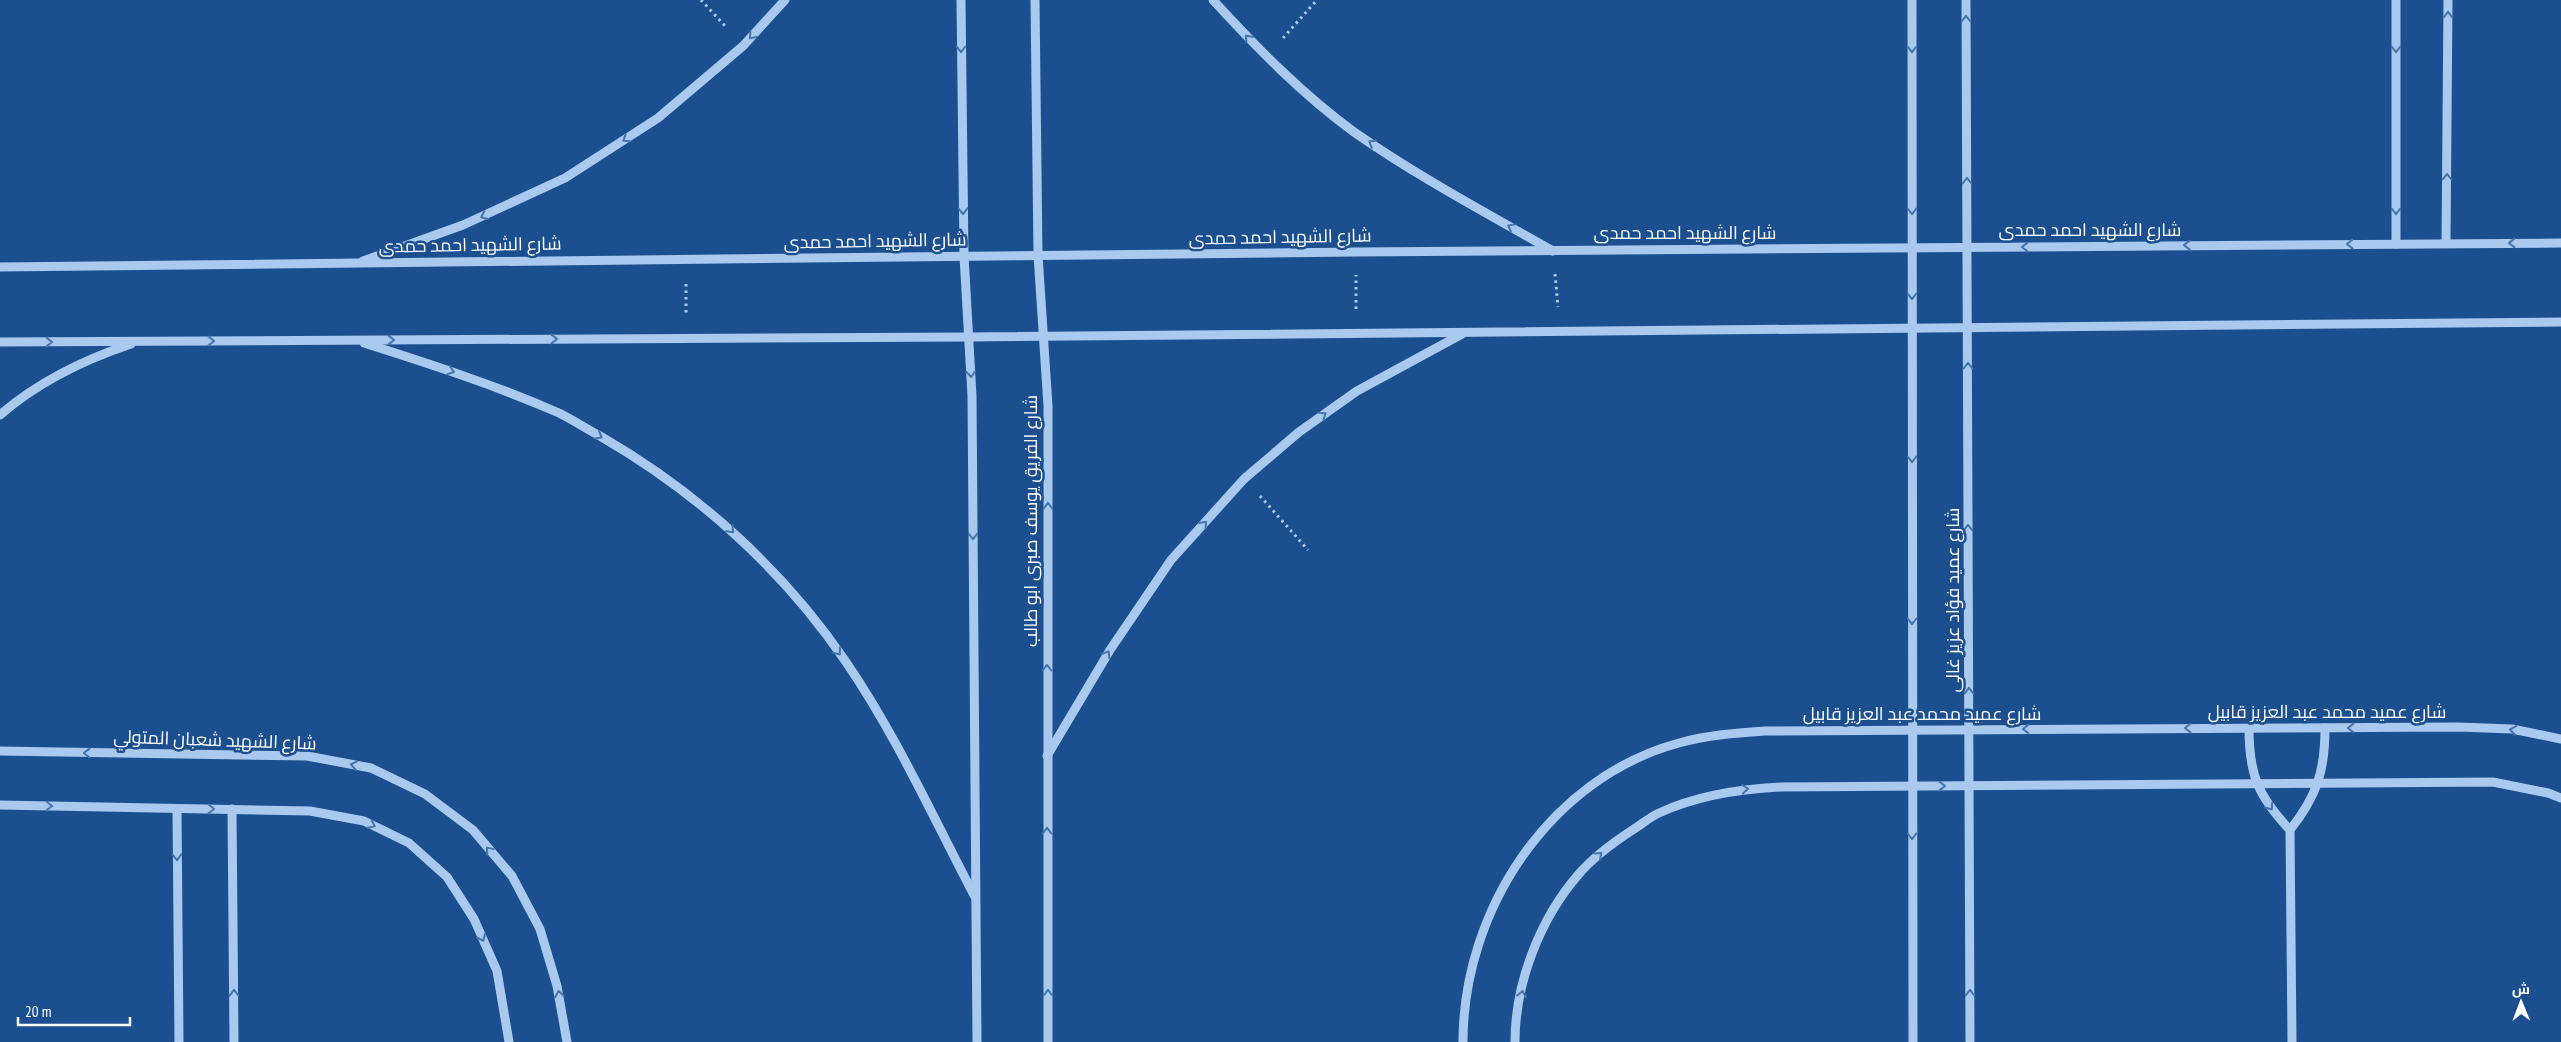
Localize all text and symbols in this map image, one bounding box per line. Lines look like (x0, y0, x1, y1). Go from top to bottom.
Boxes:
one-way arrow (2443, 10, 2453, 18)
one-way arrow (1961, 14, 1971, 22)
one-way arrow (749, 31, 758, 40)
one-way arrow (1245, 35, 1254, 44)
one-way arrow (956, 45, 966, 53)
one-way arrow (1907, 45, 1917, 53)
one-way arrow (2391, 45, 2401, 53)
one-way arrow (623, 132, 632, 142)
one-way arrow (1368, 140, 1378, 149)
one-way arrow (2442, 173, 2452, 180)
one-way arrow (1962, 177, 1972, 184)
one-way arrow (958, 208, 968, 215)
one-way arrow (1907, 208, 1917, 215)
one-way arrow (2391, 208, 2401, 215)
one-way arrow (480, 209, 489, 220)
street label: شارع الشهيد احمد حمدى (1999, 218, 2181, 242)
street label: شارع الشهيد احمد حمدى (1594, 221, 1776, 245)
street label: شارع الشهيد احمد حمدى (1188, 223, 1372, 251)
one-way arrow (1507, 223, 1516, 233)
street label: شارع الشهيد احمد حمدى (783, 227, 967, 255)
street label: شارع الشهيد احمد حمدى (378, 231, 562, 259)
one-way arrow (2508, 238, 2516, 248)
one-way arrow (2346, 239, 2354, 249)
one-way arrow (2183, 240, 2191, 251)
one-way arrow (2021, 242, 2028, 252)
one-way arrow (1907, 293, 1917, 301)
one-way arrow (550, 334, 558, 344)
one-way arrow (388, 335, 395, 345)
one-way arrow (208, 336, 215, 346)
one-way arrow (45, 337, 53, 347)
one-way arrow (1963, 362, 1973, 370)
one-way arrow (446, 365, 454, 375)
one-way arrow (965, 370, 976, 378)
street label: شارع الفريق يوسف صبرى ابو طالب (1019, 395, 1043, 647)
one-way arrow (1318, 412, 1327, 421)
one-way arrow (594, 429, 603, 439)
one-way arrow (1907, 456, 1917, 463)
one-way arrow (1043, 502, 1053, 510)
street label: شارع عميد فؤاد عزيز غالى (1941, 508, 1965, 692)
one-way arrow (1198, 520, 1207, 529)
one-way arrow (725, 524, 734, 533)
one-way arrow (1963, 524, 1974, 532)
one-way arrow (968, 532, 978, 540)
one-way arrow (1907, 618, 1917, 626)
one-way arrow (832, 646, 841, 656)
one-way arrow (1101, 651, 1111, 660)
one-way arrow (1042, 664, 1052, 672)
one-way arrow (1964, 687, 1974, 694)
street label: شارع عميد محمد عبد العزيز قابيل (2208, 700, 2446, 724)
street label: شارع عميد محمد عبد العزيز قابيل (1803, 702, 2041, 726)
one-way arrow (2184, 723, 2192, 733)
one-way arrow (2347, 723, 2354, 733)
street label: شارع الشهيد شعبان المتولي (113, 724, 317, 758)
one-way arrow (2022, 724, 2030, 734)
one-way arrow (2509, 725, 2517, 736)
one-way arrow (83, 747, 91, 758)
one-way arrow (350, 760, 358, 771)
one-way arrow (1938, 780, 1946, 791)
one-way arrow (1741, 784, 1749, 795)
one-way arrow (45, 801, 53, 811)
one-way arrow (2264, 801, 2273, 811)
one-way arrow (208, 804, 215, 814)
one-way arrow (367, 819, 376, 829)
one-way arrow (1042, 827, 1052, 834)
one-way arrow (1907, 833, 1917, 841)
one-way arrow (486, 846, 495, 855)
one-way arrow (1594, 852, 1603, 861)
one-way arrow (172, 854, 182, 862)
one-way arrow (476, 933, 487, 942)
north arrow (2496, 977, 2546, 1027)
text: ش (2512, 980, 2530, 998)
one-way arrow (228, 989, 239, 997)
one-way arrow (1043, 989, 1053, 997)
one-way arrow (1516, 989, 1527, 998)
one-way arrow (1965, 989, 1975, 997)
one-way arrow (554, 990, 564, 998)
scale bar (18, 994, 130, 1026)
text: 20 m (25, 1002, 51, 1021)

